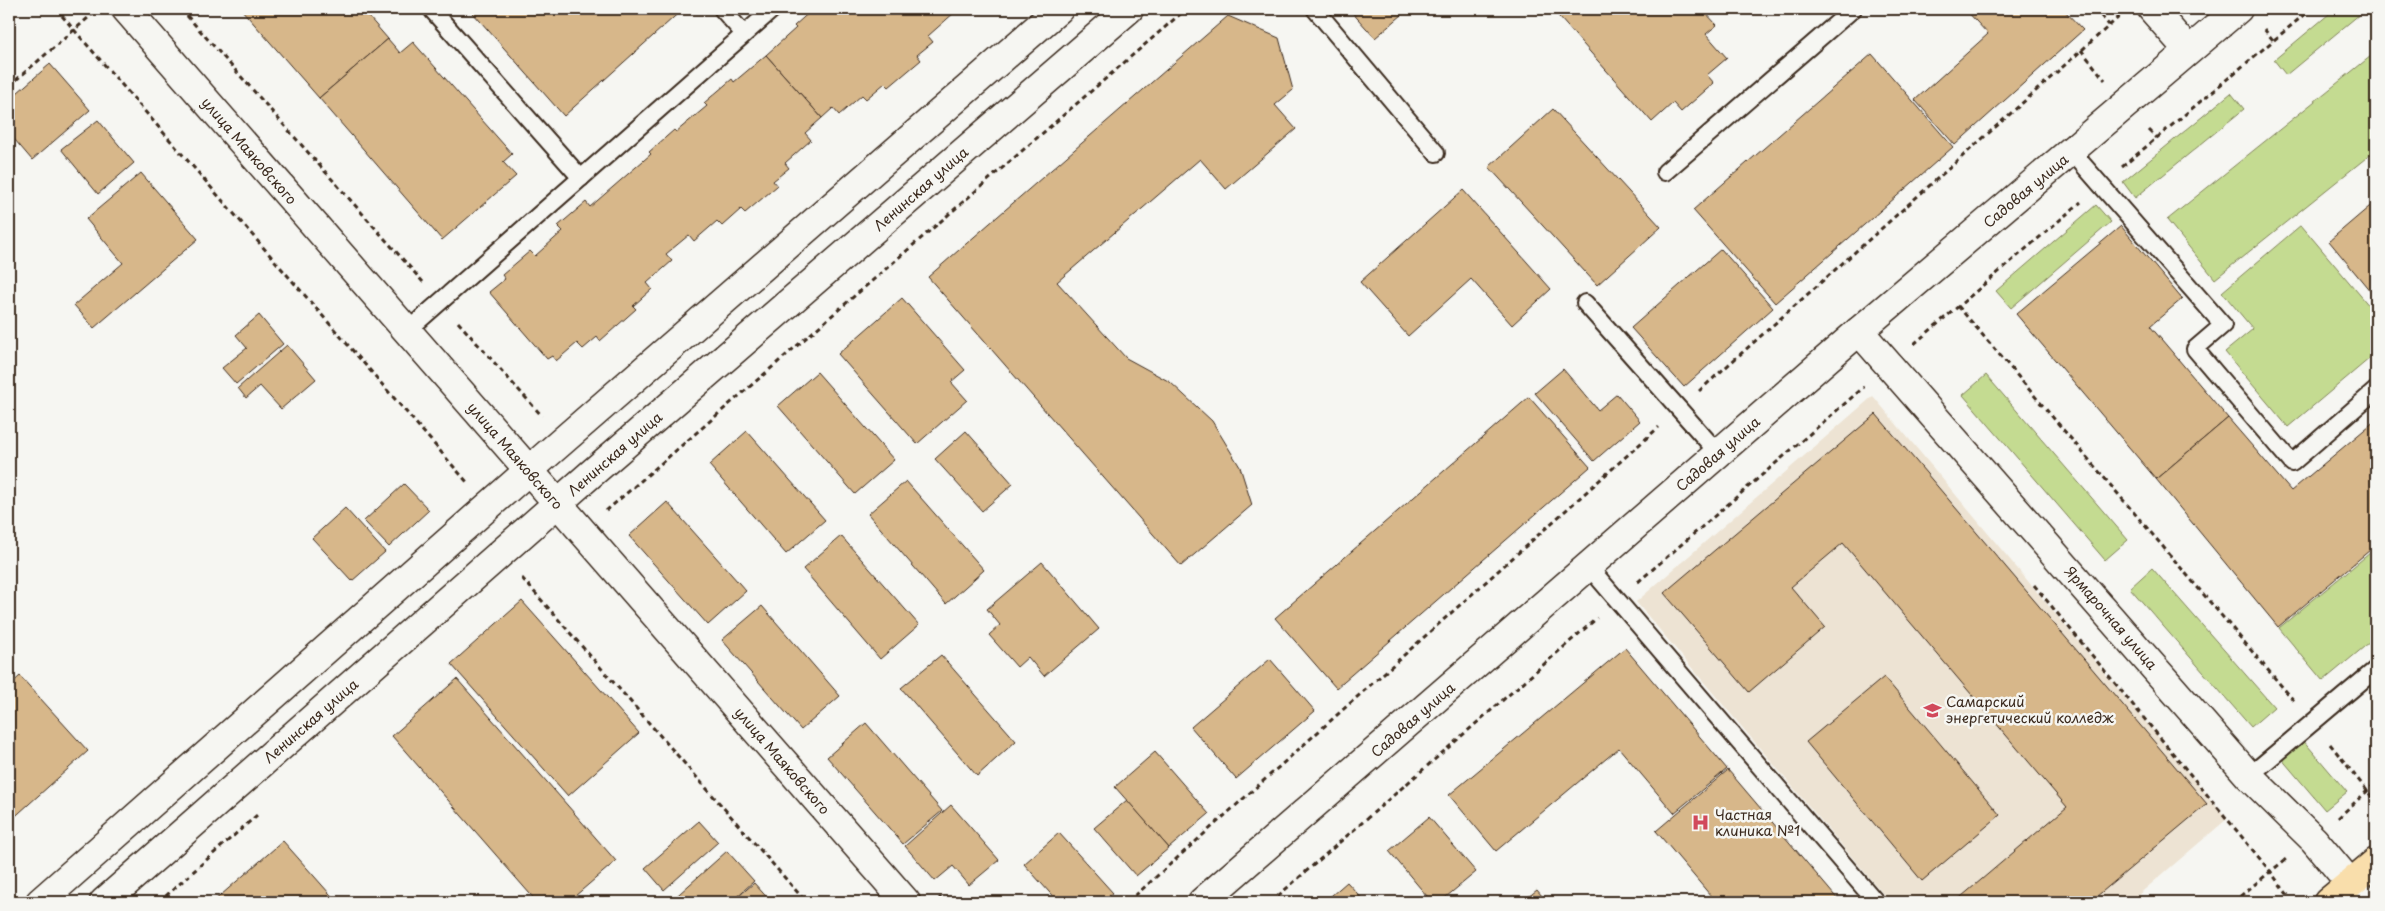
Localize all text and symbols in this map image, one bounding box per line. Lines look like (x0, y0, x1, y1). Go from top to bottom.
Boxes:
street label: улица Маяковского (197, 92, 302, 209)
street label: Ленинская улица (869, 141, 973, 236)
street label: Садовая улица (1979, 149, 2073, 233)
street label: улица Маяковского (463, 397, 568, 514)
street label: Ленинская улица (563, 406, 667, 501)
street label: Садовая улица (1671, 411, 1764, 496)
street label: Ярмарочная улица (2060, 561, 2163, 674)
street label: Ленинская улица (259, 673, 363, 768)
street label: Садовая улица (1366, 677, 1459, 762)
place label: Самарский энергетический колледж (1946, 691, 2114, 728)
school or university icon: Самарский энергетический колледж (1922, 700, 1942, 720)
street label: улица Маяковского (730, 702, 835, 819)
place label: Частная клиника №1 (1715, 804, 1800, 841)
hospital icon: Частная клиника №1 (1691, 813, 1711, 833)

